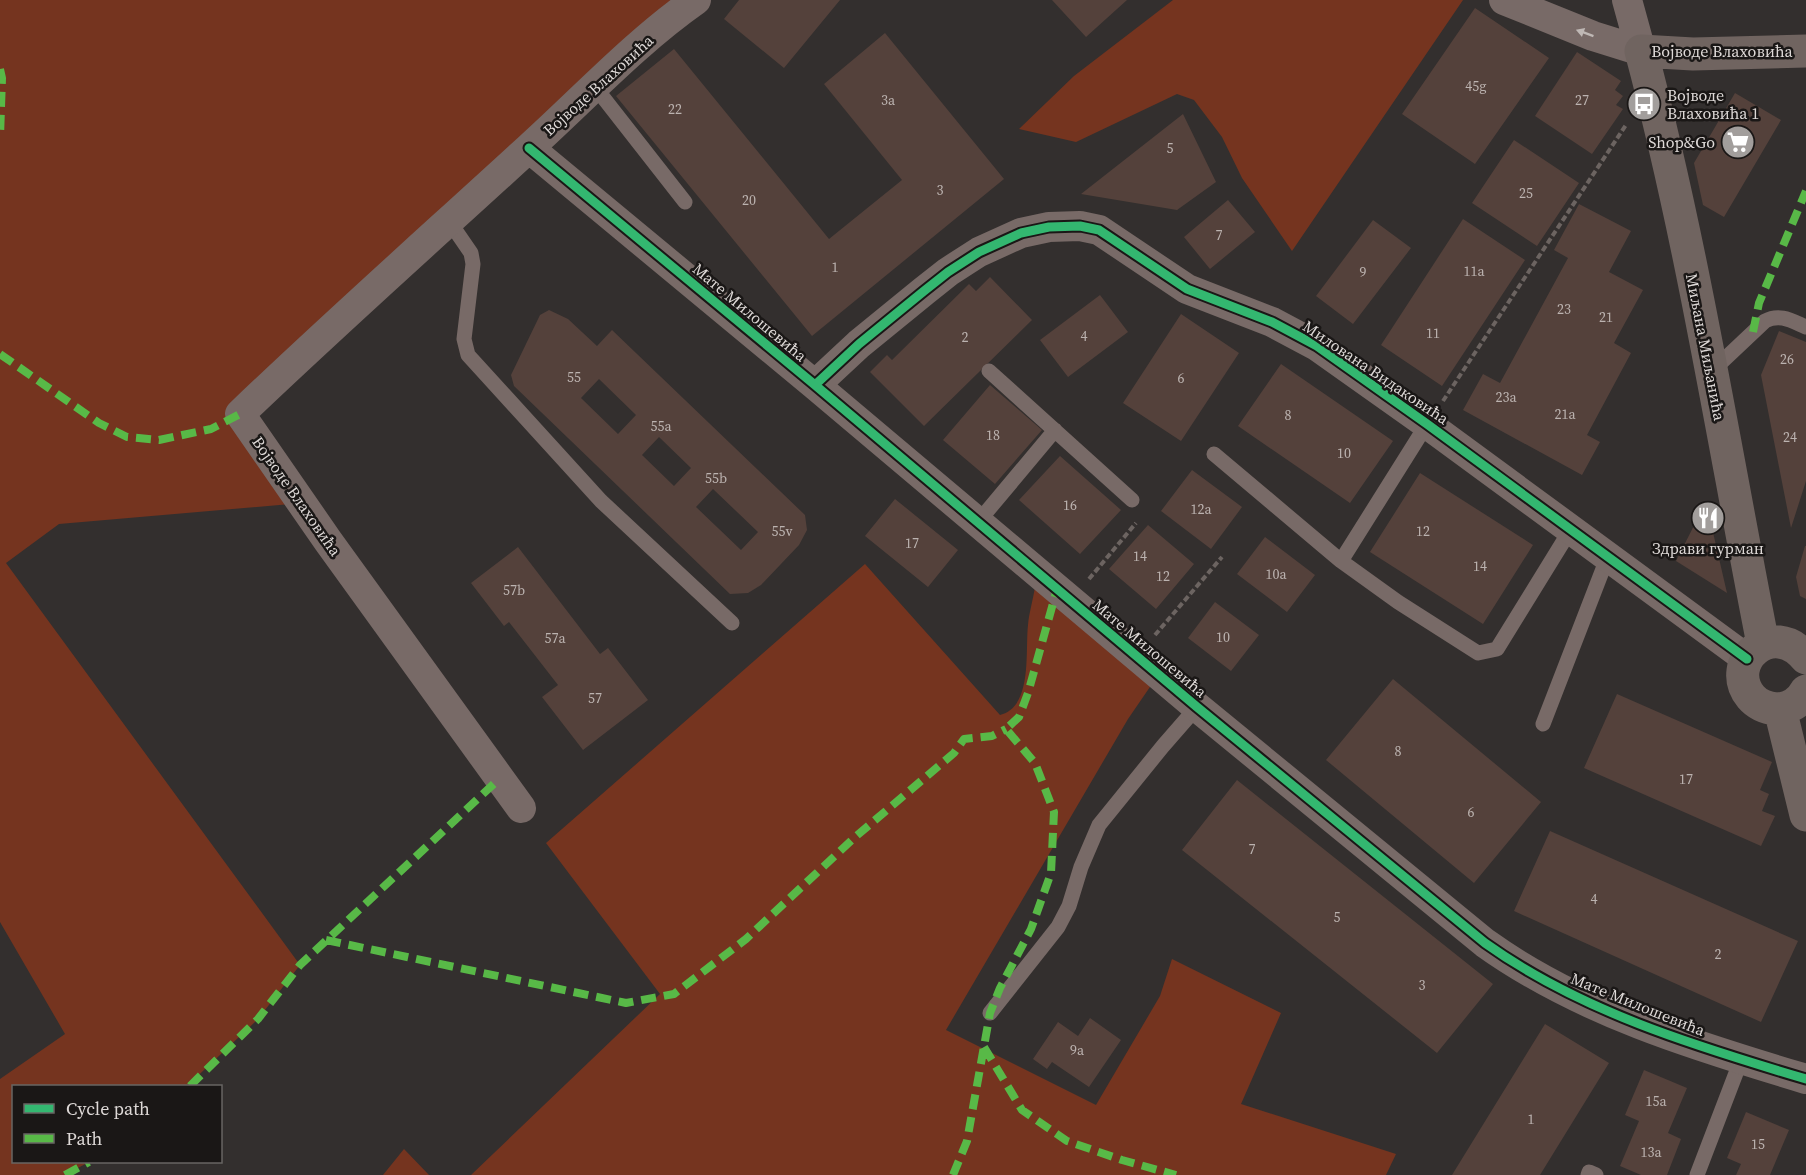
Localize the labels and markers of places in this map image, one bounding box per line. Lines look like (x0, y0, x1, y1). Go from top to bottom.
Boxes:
place label: Војводе Влаховића 1 (1667, 84, 1759, 124)
bus stop icon: Војводе Влаховића 1 (1626, 86, 1662, 122)
supermarket icon: Shop&Go (1720, 124, 1756, 160)
place label: Shop&Go (1648, 131, 1715, 153)
restaurant icon: Здрави гурман (1690, 500, 1726, 536)
place label: Здрави гурман (1652, 537, 1764, 559)

